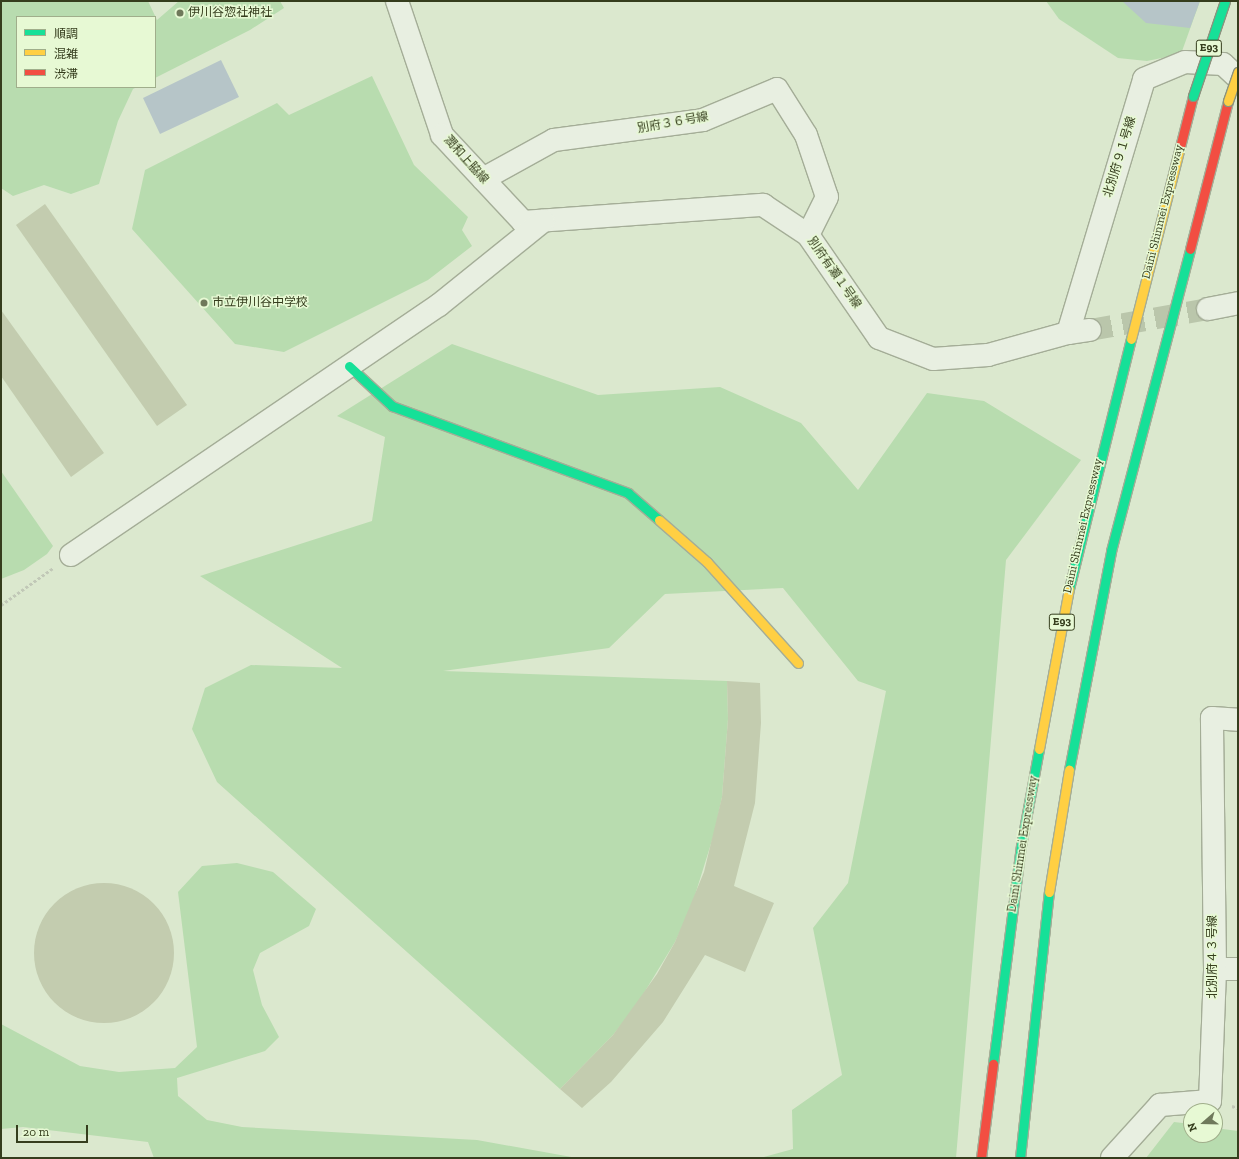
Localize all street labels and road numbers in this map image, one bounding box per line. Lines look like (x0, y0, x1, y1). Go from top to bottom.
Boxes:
road number: E93 (1195, 39, 1223, 57)
street label: 別府３６号線 (636, 110, 710, 136)
street label: 北別府９１号線 (1101, 115, 1139, 199)
street label: 潤和上脇線 (441, 133, 491, 187)
street label: Daini Shinmei Expressway (1139, 143, 1187, 281)
street label: 別府有瀬１号線 (804, 234, 864, 312)
street label: Daini Shinmei Expressway (1060, 457, 1106, 595)
road number: E93 (1048, 613, 1076, 631)
street label: Daini Shinmei Expressway (1005, 775, 1041, 913)
street label: 北別府４３号線 (1206, 915, 1220, 999)

